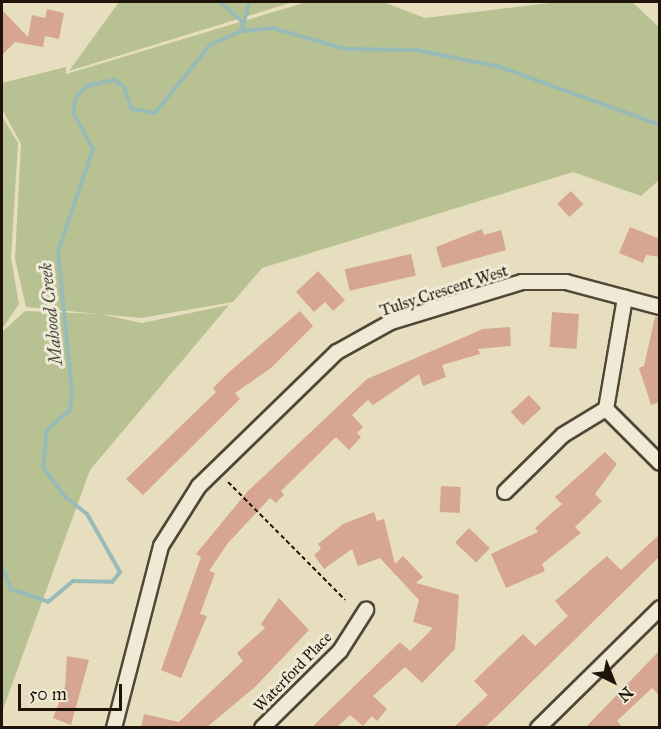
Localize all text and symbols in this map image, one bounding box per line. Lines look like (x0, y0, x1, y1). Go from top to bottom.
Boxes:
street label: Tulsy Crescent West (378, 261, 510, 321)
water label: Mahood Creek (35, 262, 67, 366)
street label: Waterford Place (250, 628, 336, 716)
north arrow (583, 651, 643, 711)
scale bar (21, 672, 124, 710)
text: 50 m (29, 683, 67, 705)
text: N (614, 683, 637, 706)

